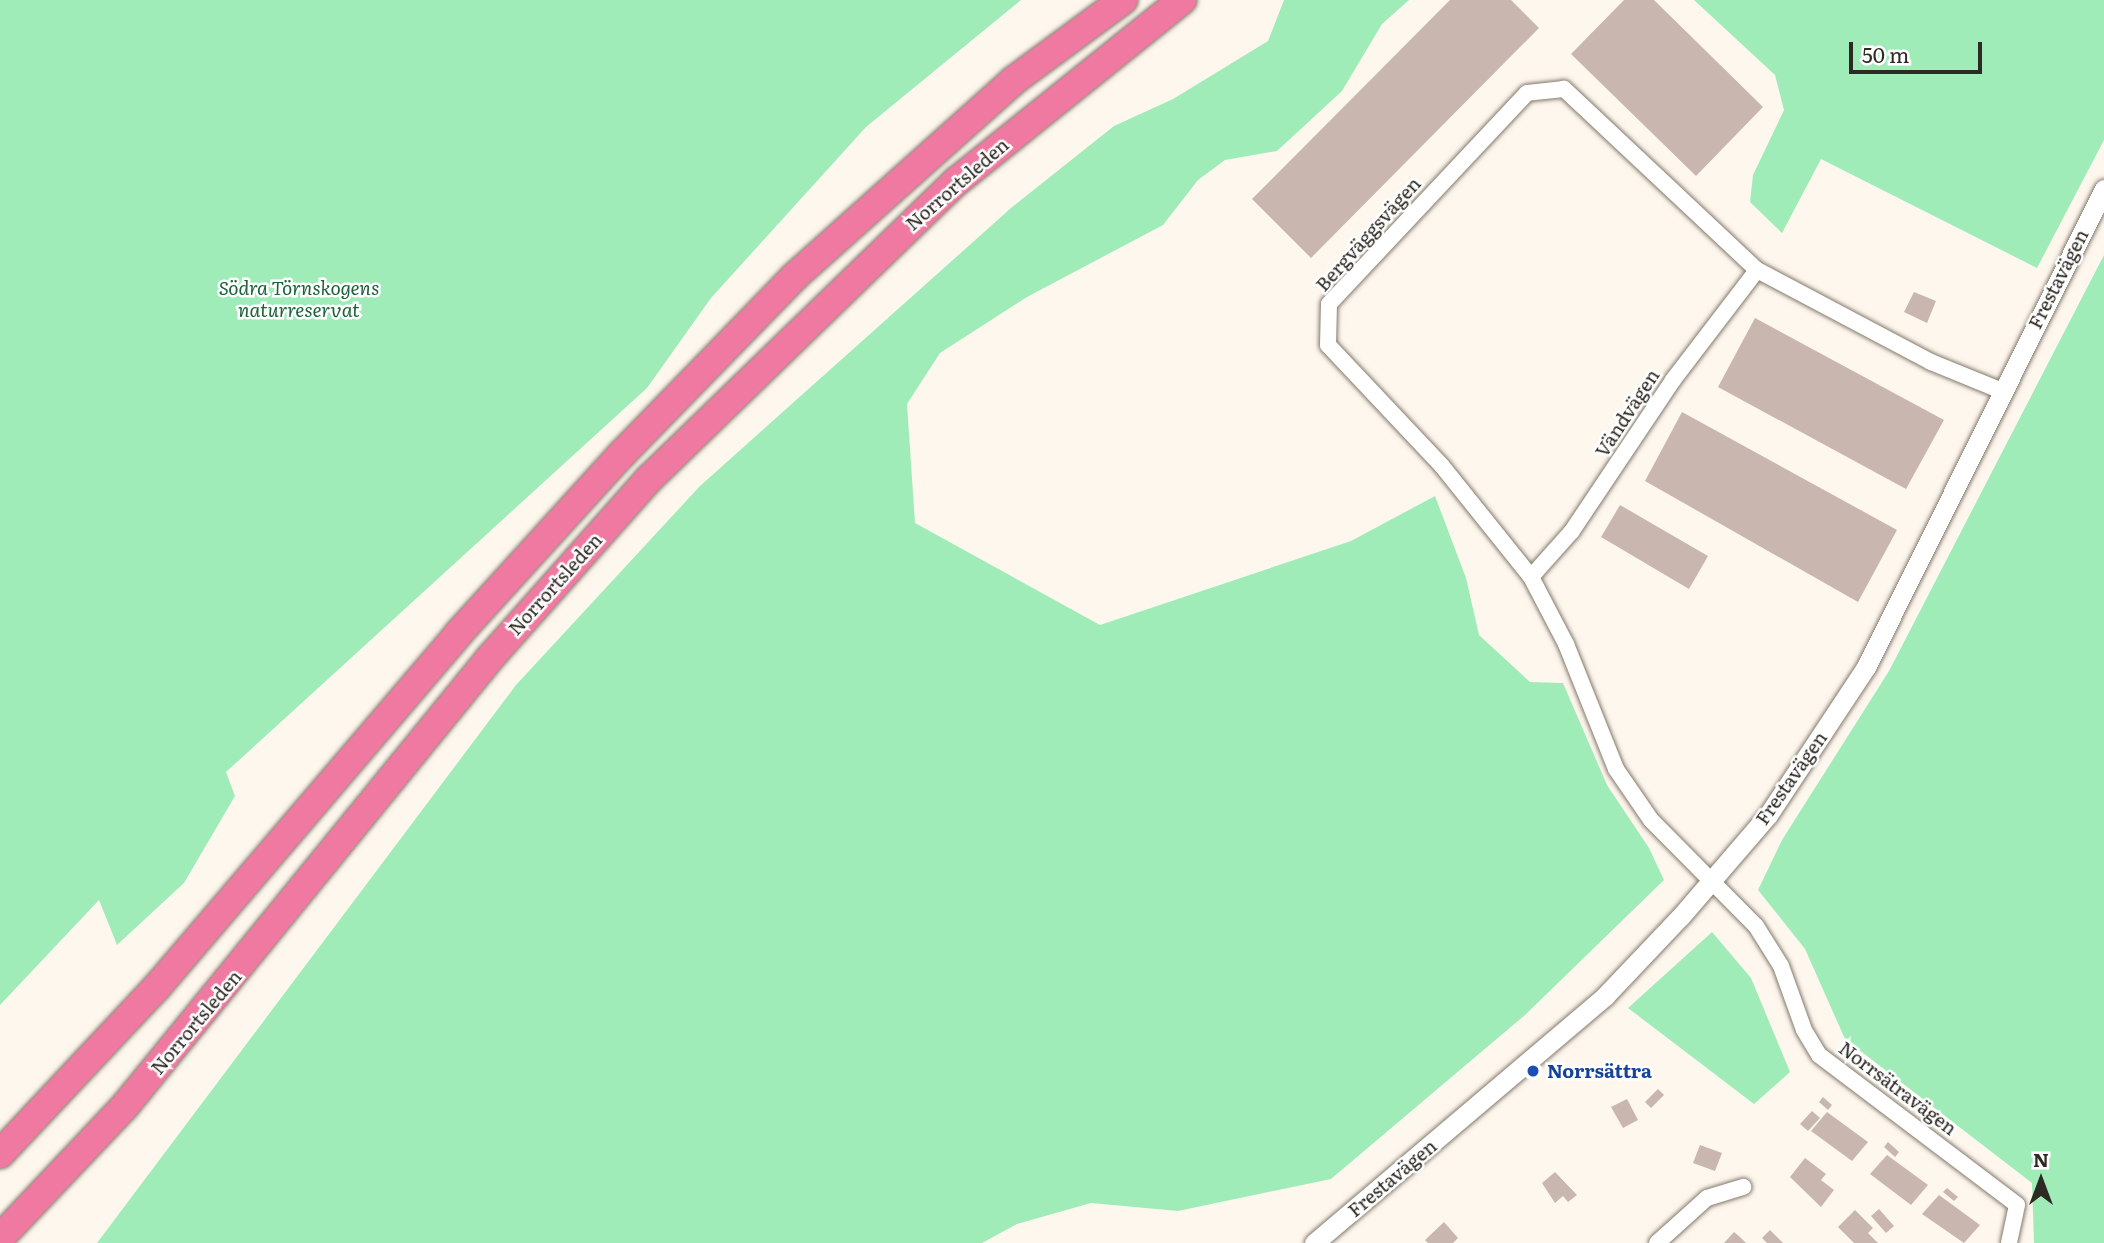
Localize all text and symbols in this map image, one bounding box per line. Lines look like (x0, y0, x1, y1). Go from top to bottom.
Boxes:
scale bar (1852, 28, 1985, 72)
text: 50 m (1862, 38, 1909, 69)
street label: Norrortsleden (901, 133, 1013, 235)
street label: Bergväggsvägen (1311, 172, 1425, 296)
street label: Frestavägen (2023, 225, 2093, 333)
park label: Södra Törnskogens naturreservat (219, 277, 379, 321)
street label: Vändvägen (1590, 365, 1664, 461)
street label: Norrortsleden (503, 528, 607, 640)
street label: Frestavägen (1750, 727, 1832, 829)
street label: Norrortsleden (146, 965, 246, 1079)
street label: Norrsätravägen (1835, 1036, 1961, 1140)
place label: Norrsättra (1547, 1060, 1652, 1082)
marker: Norrsättra (1525, 1063, 1541, 1079)
street label: Frestavägen (1343, 1134, 1441, 1222)
north arrow (2006, 1145, 2076, 1215)
text: N (2033, 1145, 2049, 1173)

